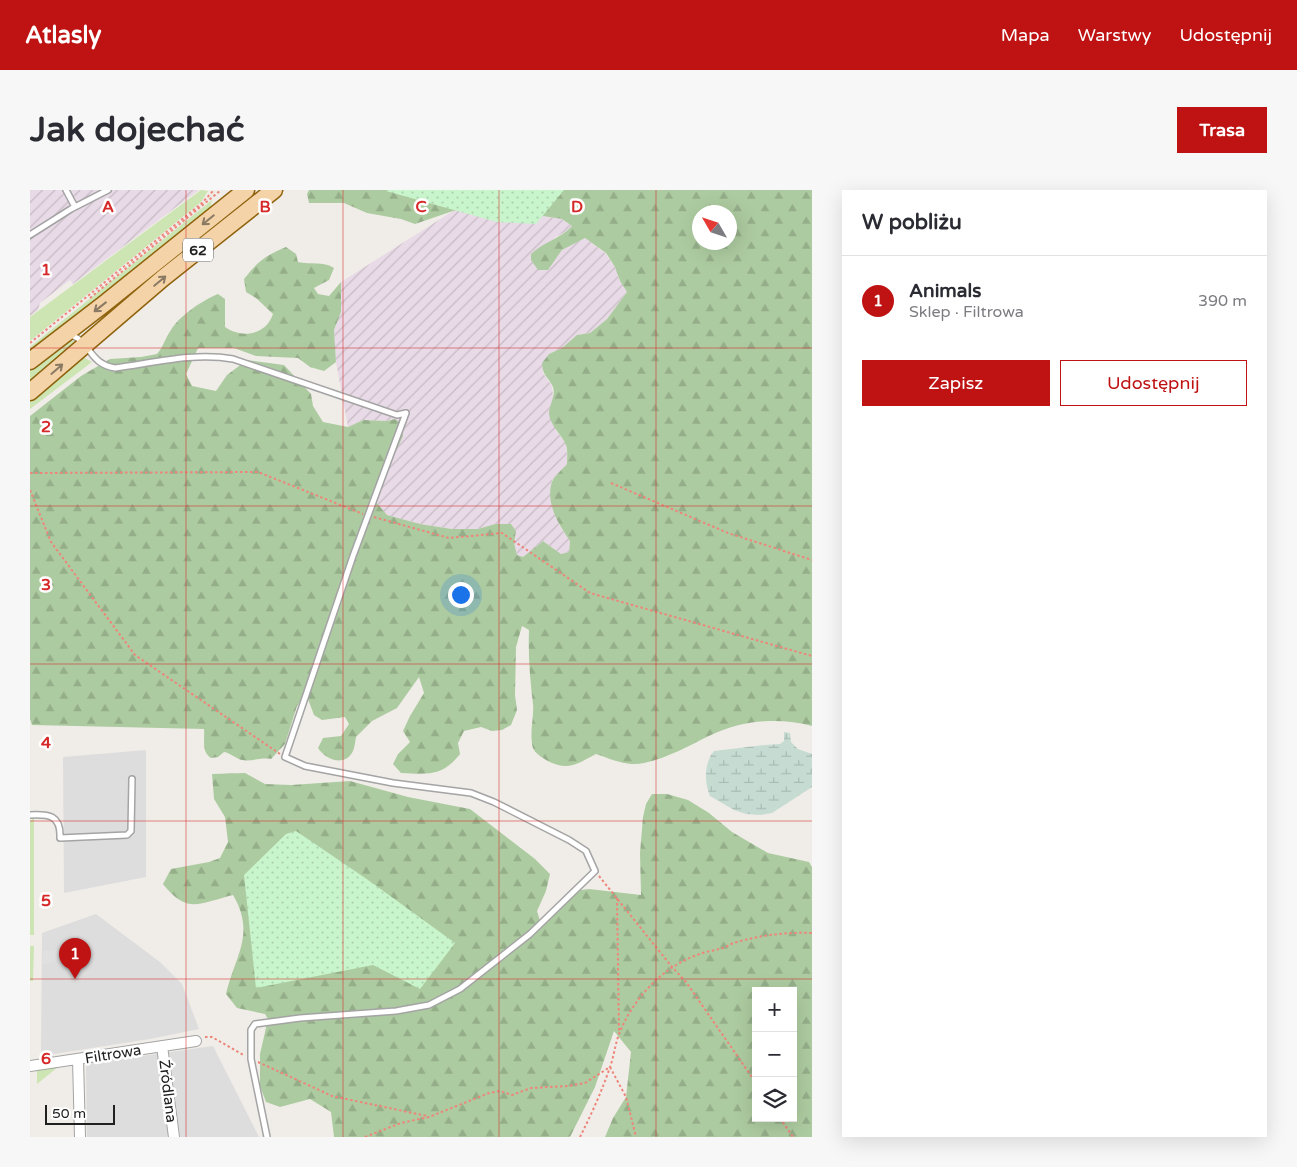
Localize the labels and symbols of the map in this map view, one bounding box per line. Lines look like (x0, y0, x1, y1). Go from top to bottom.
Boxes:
text: A (102, 197, 114, 217)
text: B (259, 197, 271, 217)
text: C (415, 197, 427, 217)
text: D (571, 197, 583, 217)
north arrow (692, 205, 737, 250)
one-way arrow (202, 215, 215, 226)
road number: 62 (183, 238, 213, 262)
text: 1 (41, 260, 51, 280)
one-way arrow (153, 276, 166, 287)
one-way arrow (93, 302, 107, 312)
one-way arrow (51, 363, 64, 374)
text: 2 (41, 417, 51, 437)
text: 3 (41, 575, 51, 595)
your location (448, 582, 474, 608)
text: 4 (41, 733, 51, 753)
text: 5 (41, 891, 51, 911)
pin: 1 (59, 938, 91, 979)
street label: Filtrowa (83, 1041, 143, 1067)
text: 6 (41, 1049, 51, 1069)
street label: Źródlana (155, 1058, 181, 1124)
scale bar (45, 1102, 115, 1125)

